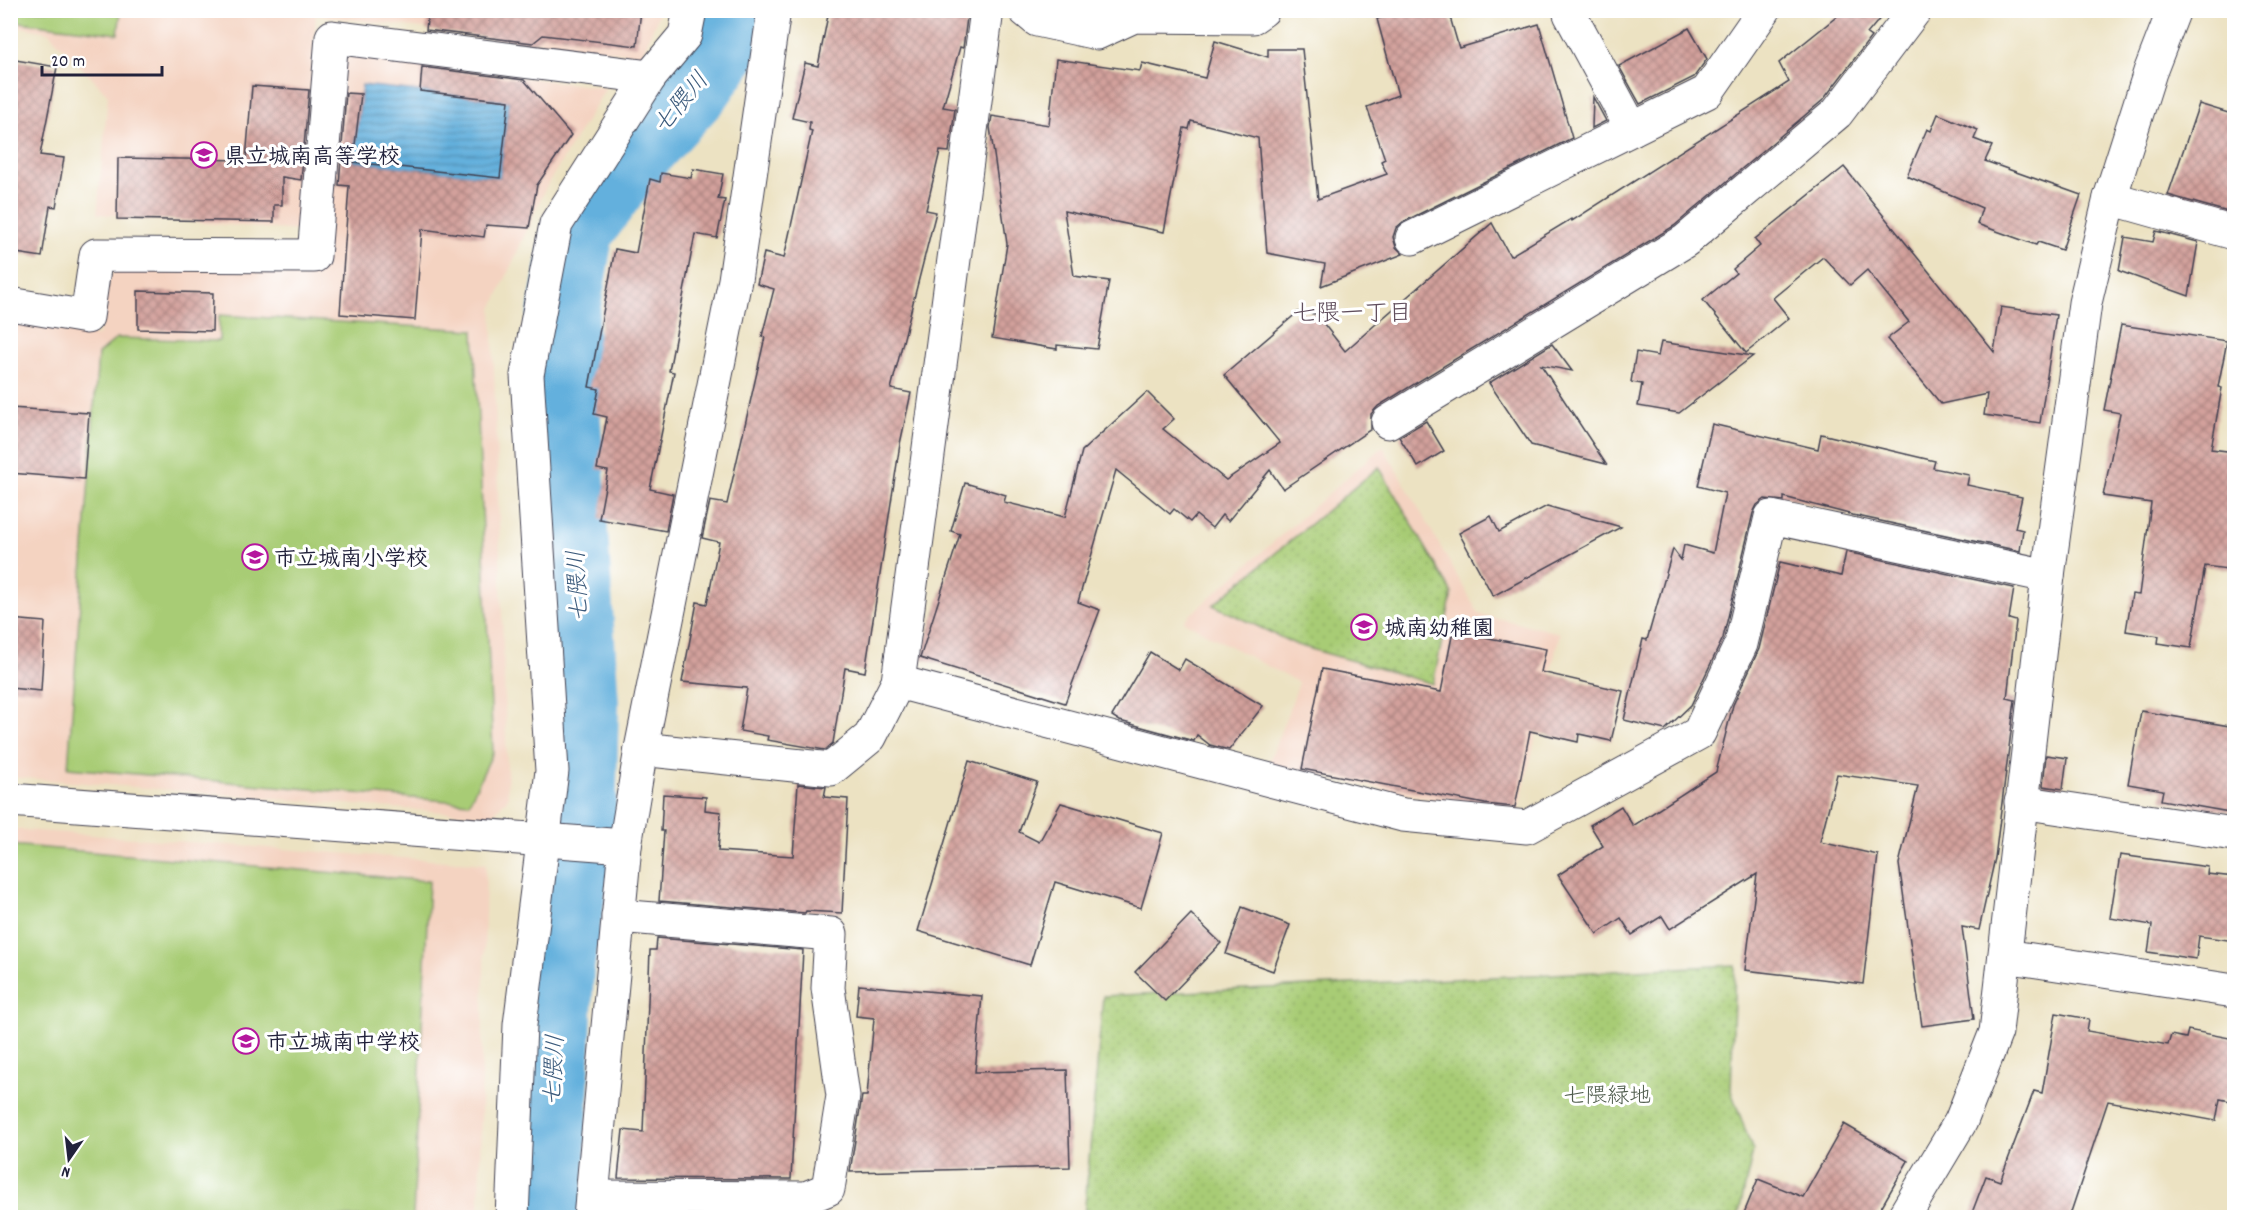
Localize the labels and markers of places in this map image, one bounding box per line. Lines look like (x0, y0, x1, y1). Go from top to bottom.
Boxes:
school or university icon: 県立城南高等学校 (189, 140, 219, 170)
place label: 県立城南高等学校 (224, 143, 400, 174)
school or university icon: 市立城南小学校 (240, 542, 270, 572)
place label: 市立城南小学校 (274, 545, 428, 576)
school or university icon: 城南幼稚園 (1349, 612, 1379, 642)
place label: 城南幼稚園 (1384, 615, 1494, 646)
school or university icon: 市立城南中学校 (231, 1026, 261, 1056)
place label: 市立城南中学校 (266, 1029, 420, 1060)

